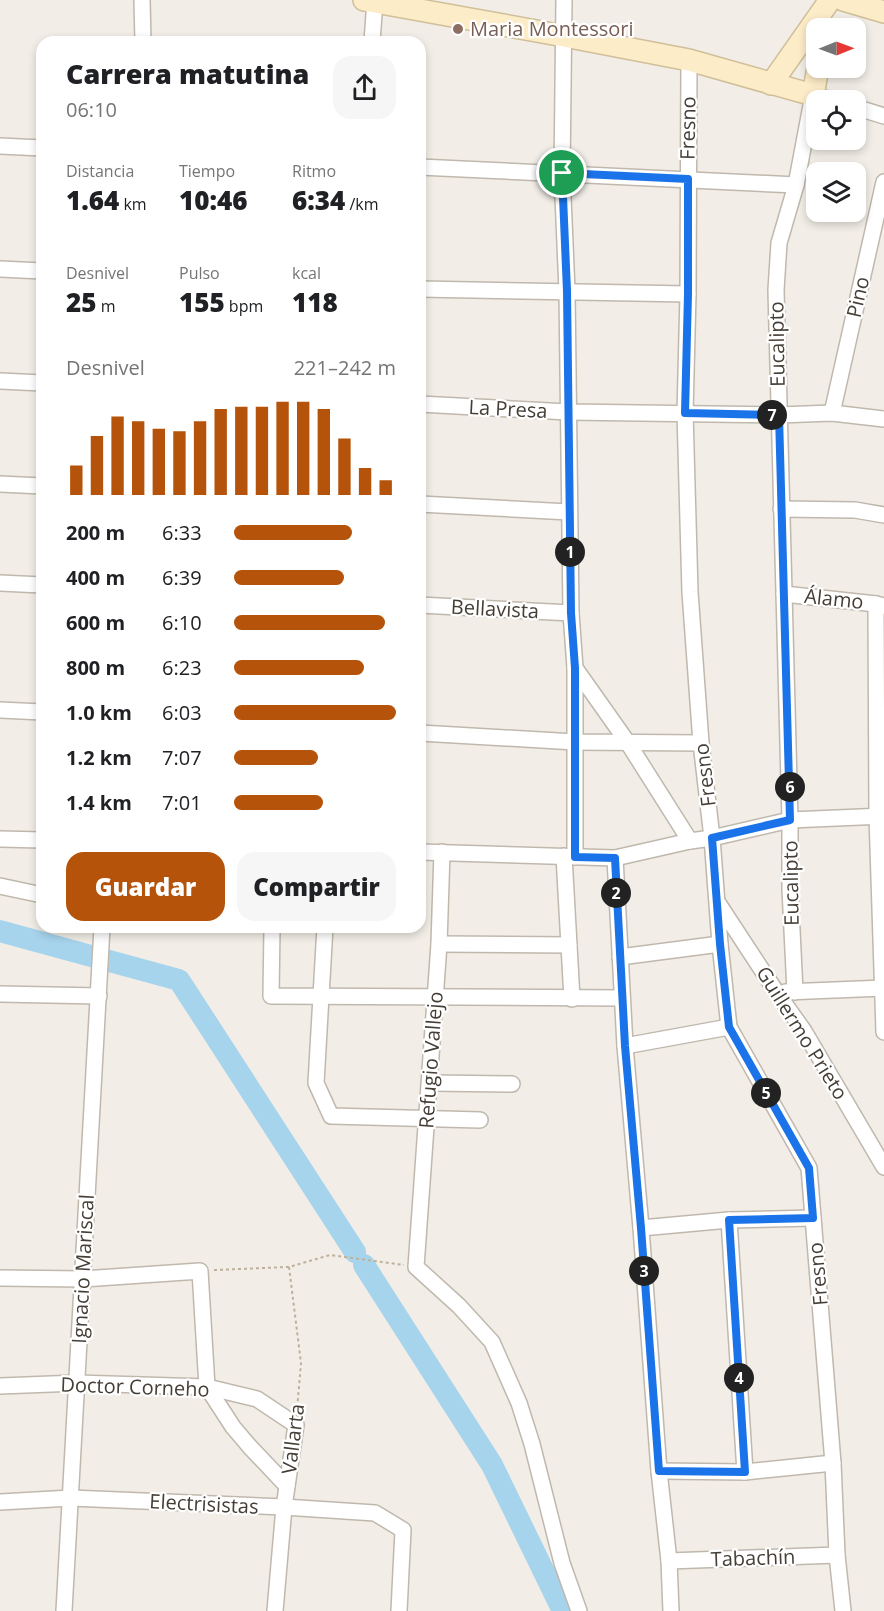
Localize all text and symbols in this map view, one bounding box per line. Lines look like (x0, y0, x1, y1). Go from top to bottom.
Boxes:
place label: Maria Montessori (470, 15, 634, 42)
north arrow (806, 18, 866, 78)
map controls (806, 18, 866, 222)
marker: Maria Montessori (451, 22, 465, 36)
text: Carrera matutina (66, 55, 309, 92)
button: share (333, 56, 396, 119)
button: locate (806, 90, 866, 150)
text: 06:10 (66, 96, 117, 123)
street label: Fresno (673, 96, 702, 160)
pin (536, 147, 587, 198)
icon: arrive (545, 156, 578, 189)
text: Distancia (66, 160, 134, 182)
text: Tiempo (179, 160, 235, 182)
text: Ritmo (292, 160, 336, 182)
button: layers (806, 162, 866, 222)
text: 1.64 (66, 182, 119, 218)
text: 10:46 (179, 182, 247, 218)
text: 6:34 (292, 182, 345, 218)
text: km (119, 193, 147, 215)
text: /km (345, 193, 378, 215)
text: Desnivel (66, 262, 129, 284)
text: Pulso (179, 262, 220, 284)
text: kcal (292, 262, 321, 284)
street label: Pino (840, 274, 875, 320)
text: 25 (66, 284, 96, 320)
text: 155 (179, 284, 225, 320)
text: 118 (292, 284, 338, 320)
text: m (96, 295, 115, 317)
text: bpm (225, 295, 263, 317)
street label: Eucalipto (762, 301, 791, 387)
text: Desnivel (66, 354, 145, 381)
text: 221–242 m (294, 354, 396, 381)
street label: La Presa (468, 393, 548, 424)
pin: 7 (757, 400, 787, 430)
text: 7 (767, 404, 777, 426)
text: 200 m (66, 519, 125, 546)
text: 6:33 (162, 519, 202, 546)
pin: 1 (555, 537, 585, 567)
text: 1 (565, 541, 575, 563)
text: 400 m (66, 564, 125, 591)
text: 6:39 (162, 564, 202, 591)
street label: Álamo (803, 582, 865, 615)
street label: Bellavista (450, 593, 540, 624)
text: 600 m (66, 609, 125, 636)
text: 6:10 (162, 609, 202, 636)
text: 800 m (66, 654, 125, 681)
text: 6:23 (162, 654, 202, 681)
text: 1.0 km (66, 699, 132, 726)
text: 6:03 (162, 699, 202, 726)
street label: Fresno (687, 742, 722, 808)
text: 1.2 km (66, 744, 132, 771)
text: 7:07 (162, 744, 202, 771)
pin: 6 (775, 772, 805, 802)
text: 6 (785, 776, 795, 798)
text: 1.4 km (66, 789, 132, 816)
text: 7:01 (162, 789, 202, 816)
street label: Eucalipto (776, 840, 805, 926)
button: Guardar (66, 852, 225, 921)
button: Compartir (237, 852, 396, 921)
pin: 2 (601, 878, 631, 908)
text: 2 (611, 882, 621, 904)
street label: Guillermo Prieto (751, 961, 854, 1105)
street label: Refugio Vallejo (412, 991, 449, 1129)
pin: 5 (751, 1078, 781, 1108)
text: 5 (761, 1082, 771, 1104)
street label: Ignacio Mariscal (65, 1194, 100, 1344)
street label: Fresno (801, 1241, 834, 1307)
pin: 3 (629, 1256, 659, 1286)
text: 3 (639, 1260, 649, 1282)
pin: 4 (724, 1363, 754, 1393)
text: 4 (734, 1367, 744, 1389)
street label: Doctor Corneho (60, 1370, 210, 1403)
street label: Vallarta (275, 1402, 310, 1476)
street label: Electrisistas (149, 1487, 259, 1520)
street label: Tabachín (710, 1543, 796, 1572)

